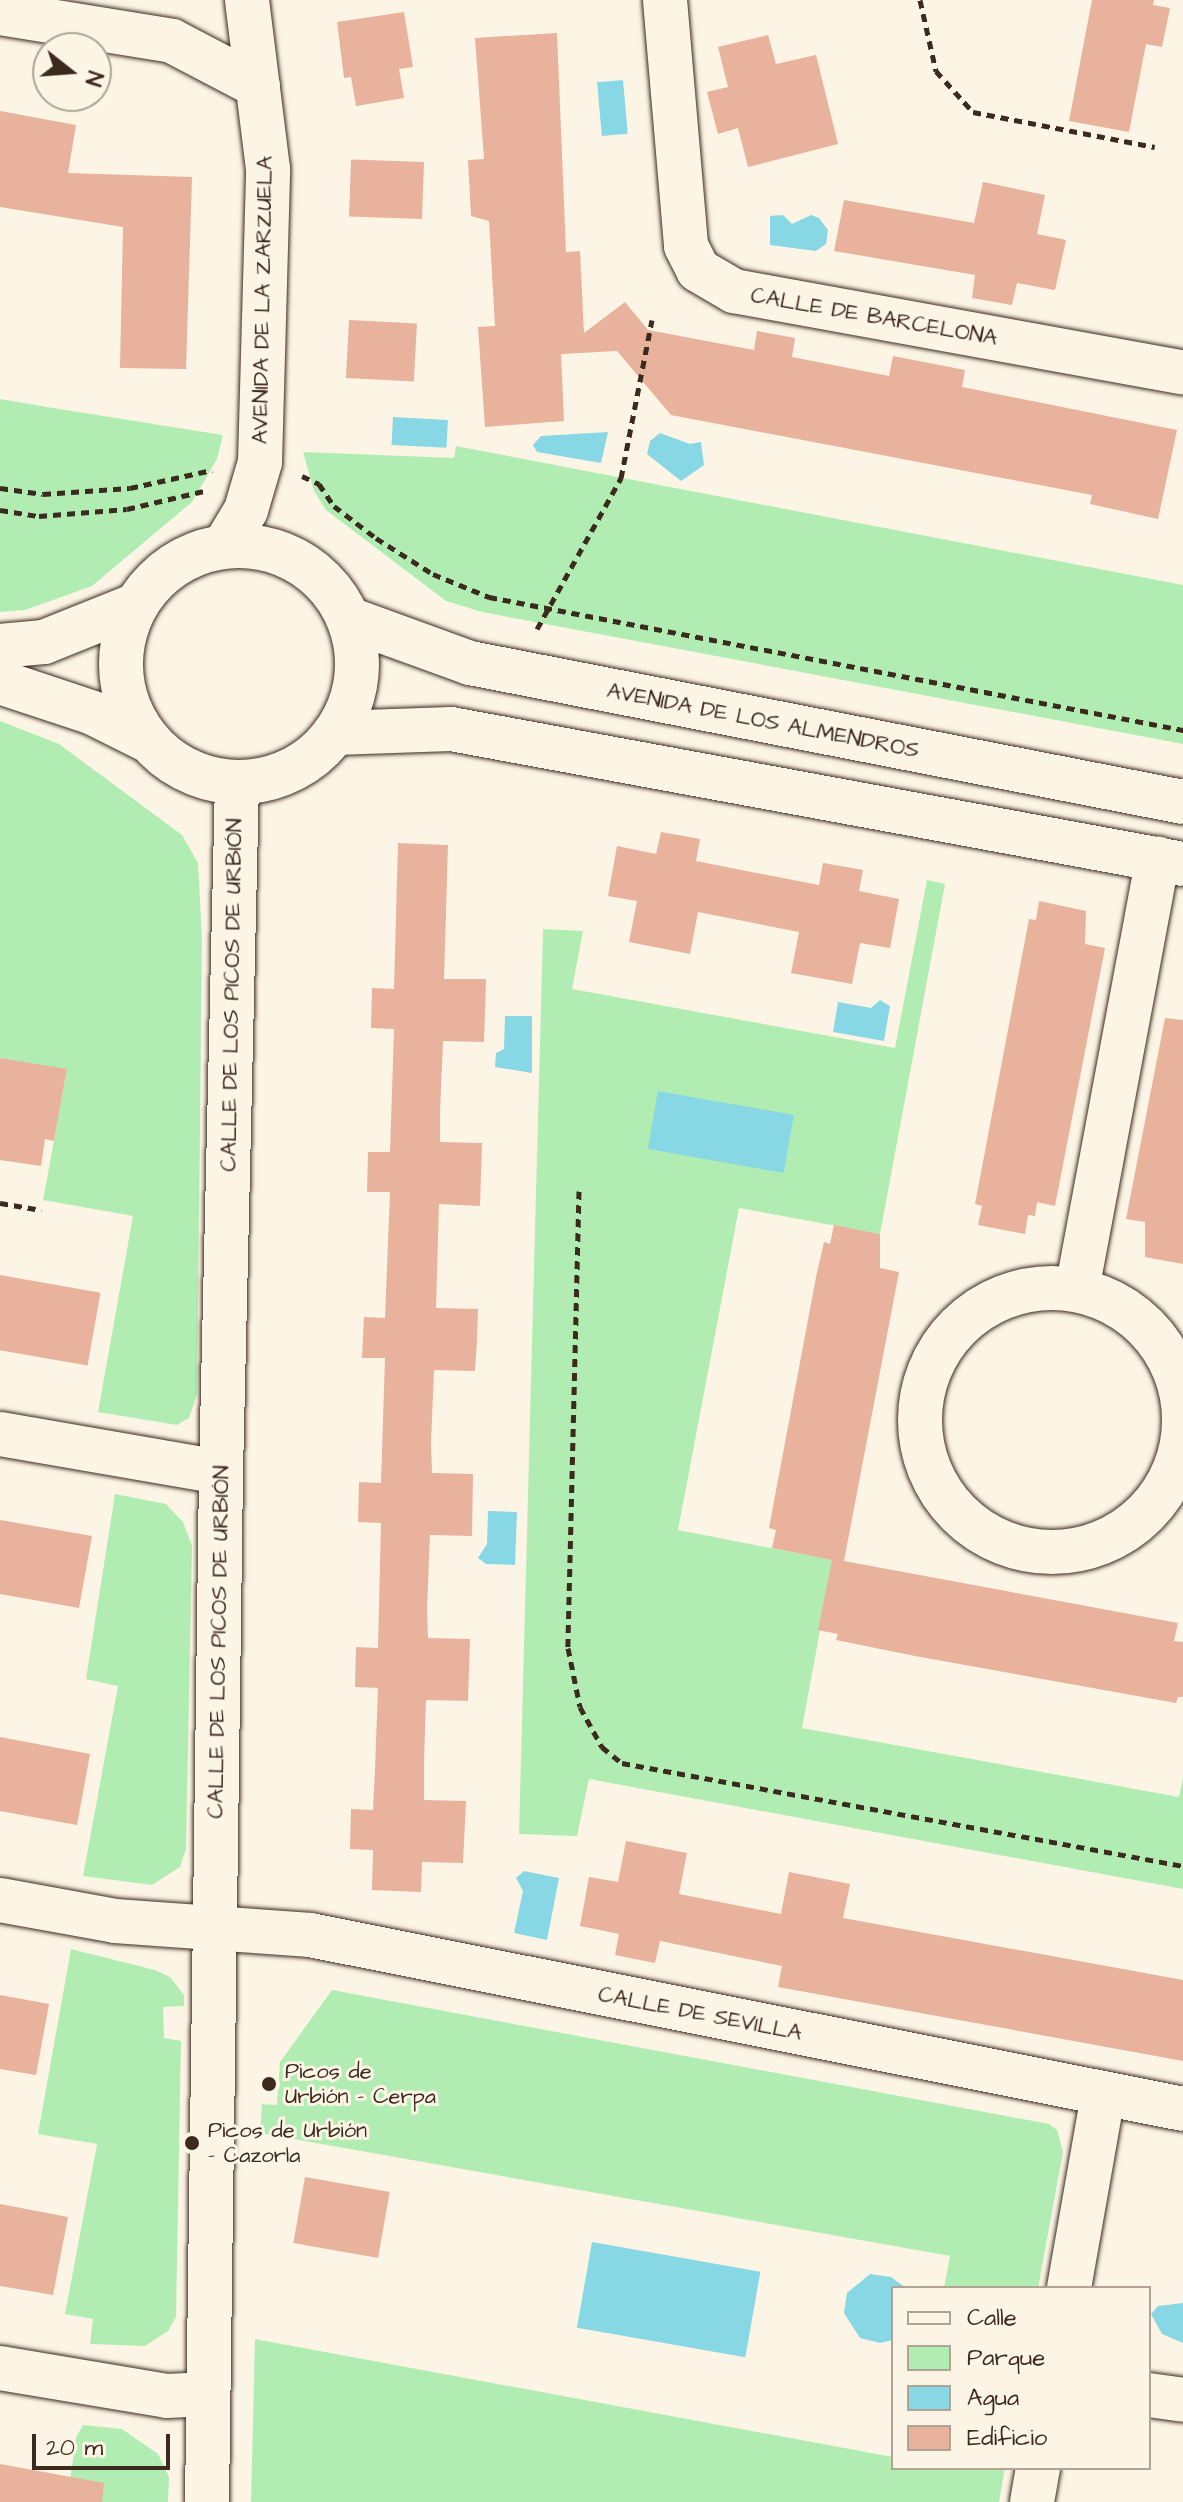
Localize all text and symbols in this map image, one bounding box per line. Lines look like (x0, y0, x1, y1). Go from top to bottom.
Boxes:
north arrow (32, 32, 112, 112)
text: N (77, 67, 110, 90)
street label: AVENIDA DE LA ZARZUELA (247, 156, 279, 444)
street label: CALLE DE BARCELONA (749, 282, 999, 352)
street label: AVENIDA DE LOS ALMENDROS (605, 678, 921, 764)
street label: CALLE DE LOS PICOS DE URBIÓN (216, 818, 248, 1172)
street label: CALLE DE LOS PICOS DE URBIÓN (203, 1465, 235, 1819)
street label: CALLE DE SEVILLA (596, 1981, 804, 2047)
place label: Picos de Urbión - Cerpa (285, 2058, 436, 2110)
marker: Picos de Urbión - Cerpa (260, 2075, 278, 2093)
place label: Picos de Urbión - Cazorla (208, 2117, 367, 2168)
marker: Picos de Urbión - Cazorla (183, 2134, 201, 2152)
legend (891, 2286, 1151, 2470)
text: Calle (967, 2301, 1017, 2335)
text: Parque (967, 2341, 1045, 2375)
text: Agua (967, 2381, 1019, 2415)
scale bar (36, 2418, 174, 2468)
text: Edificio (967, 2421, 1047, 2455)
text: 20 m (46, 2431, 103, 2465)

